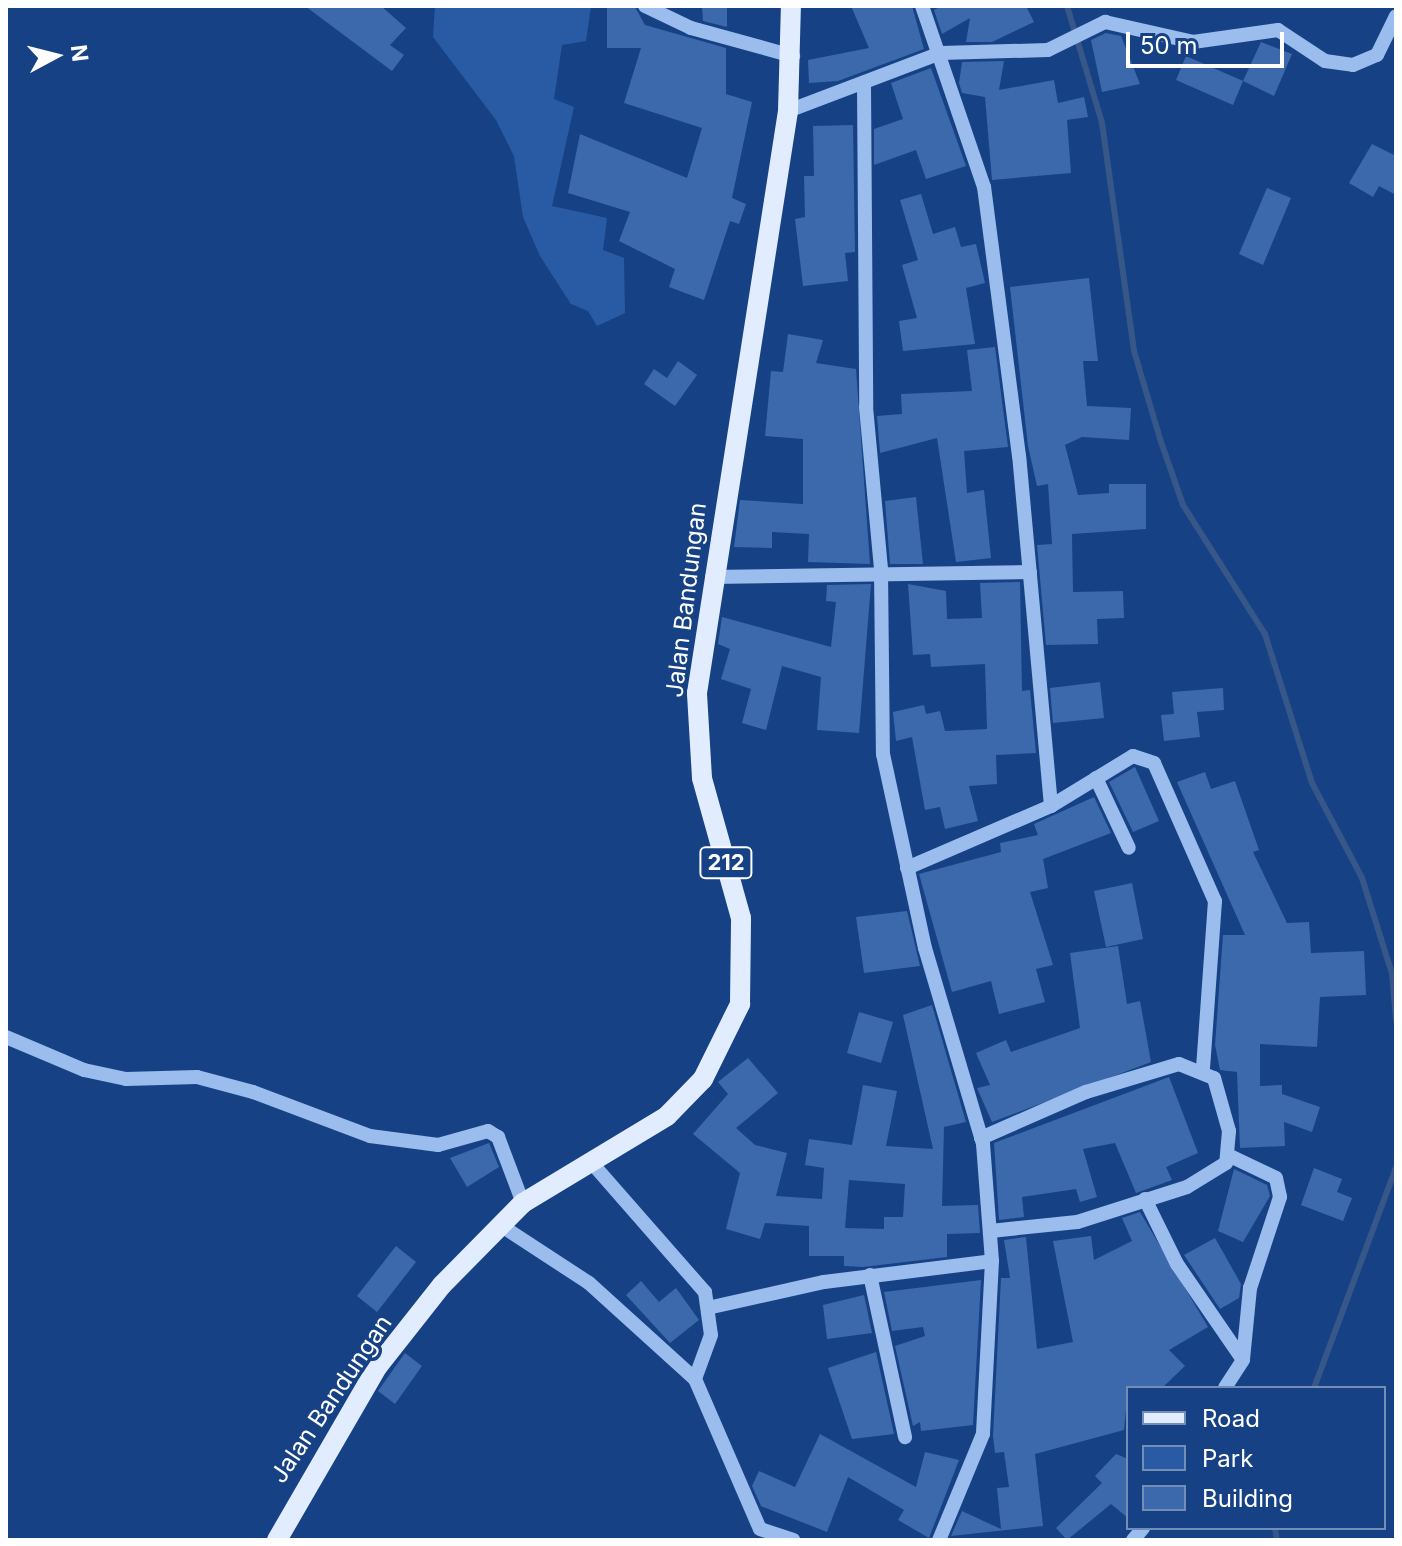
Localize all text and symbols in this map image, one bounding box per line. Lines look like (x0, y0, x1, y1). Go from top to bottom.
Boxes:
north arrow (16, 16, 96, 96)
scale bar (1130, 16, 1288, 66)
text: 50 m (1140, 31, 1198, 60)
text: N (66, 43, 94, 63)
street label: Jalan Bandungan (660, 501, 712, 699)
road number: 212 (698, 845, 754, 881)
street label: Jalan Bandungan (264, 1310, 398, 1488)
legend (1126, 1386, 1386, 1530)
text: Road (1202, 1404, 1260, 1433)
text: Park (1202, 1444, 1253, 1473)
text: Building (1202, 1484, 1293, 1513)

